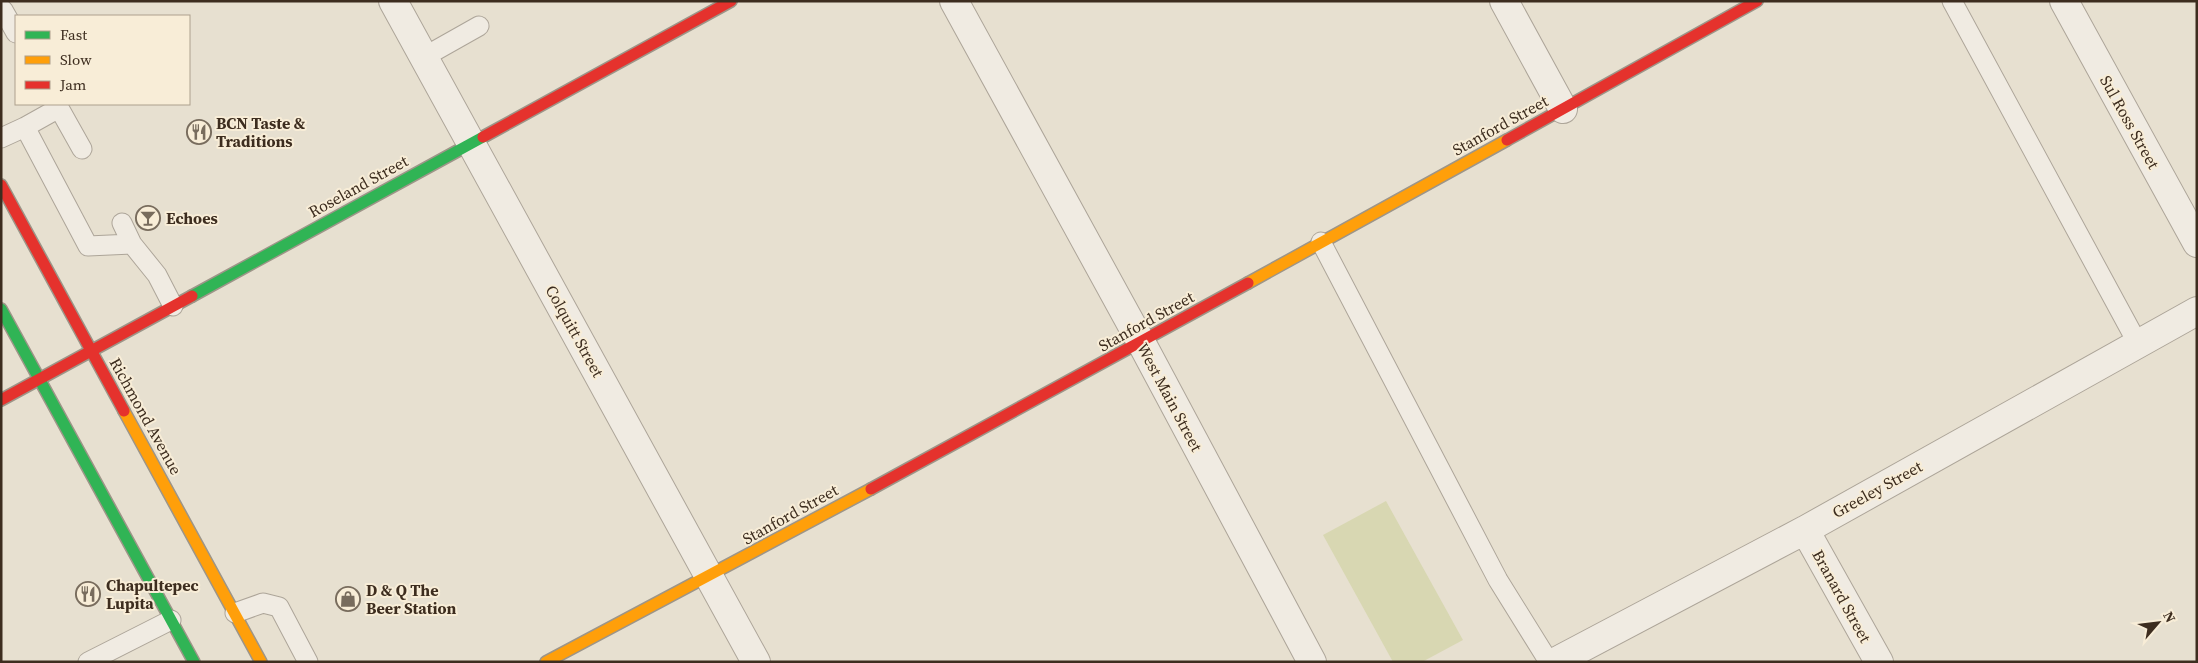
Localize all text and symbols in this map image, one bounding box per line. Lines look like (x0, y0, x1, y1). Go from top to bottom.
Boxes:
legend (15, 15, 190, 105)
text: Fast (60, 24, 87, 45)
text: Slow (60, 49, 92, 70)
street label: Sul Ross Street (2095, 71, 2165, 173)
text: Jam (59, 74, 87, 95)
street label: Stanford Street (1448, 89, 1552, 160)
place label: BCN Taste & Traditions (216, 112, 306, 152)
restaurant icon: BCN Taste & Traditions (186, 119, 212, 145)
street label: Roseland Street (304, 149, 412, 222)
bar icon: Echoes (135, 205, 161, 231)
place label: Echoes (166, 207, 218, 229)
street label: Colquitt Street (541, 281, 610, 382)
street label: Stanford Street (1094, 285, 1198, 356)
street label: West Main Street (1132, 339, 1208, 456)
street label: Richmond Avenue (105, 354, 187, 478)
street label: Greeley Street (1828, 455, 1927, 523)
street label: Stanford Street (738, 478, 842, 549)
street label: Branard Street (1807, 546, 1877, 647)
place label: Chapultepec Lupita (106, 574, 199, 614)
place label: D & Q The Beer Station (366, 579, 457, 619)
restaurant icon: Chapultepec Lupita (75, 581, 101, 607)
shop icon: D & Q The Beer Station (335, 586, 361, 612)
north arrow (2133, 598, 2183, 648)
text: N (2158, 608, 2181, 626)

